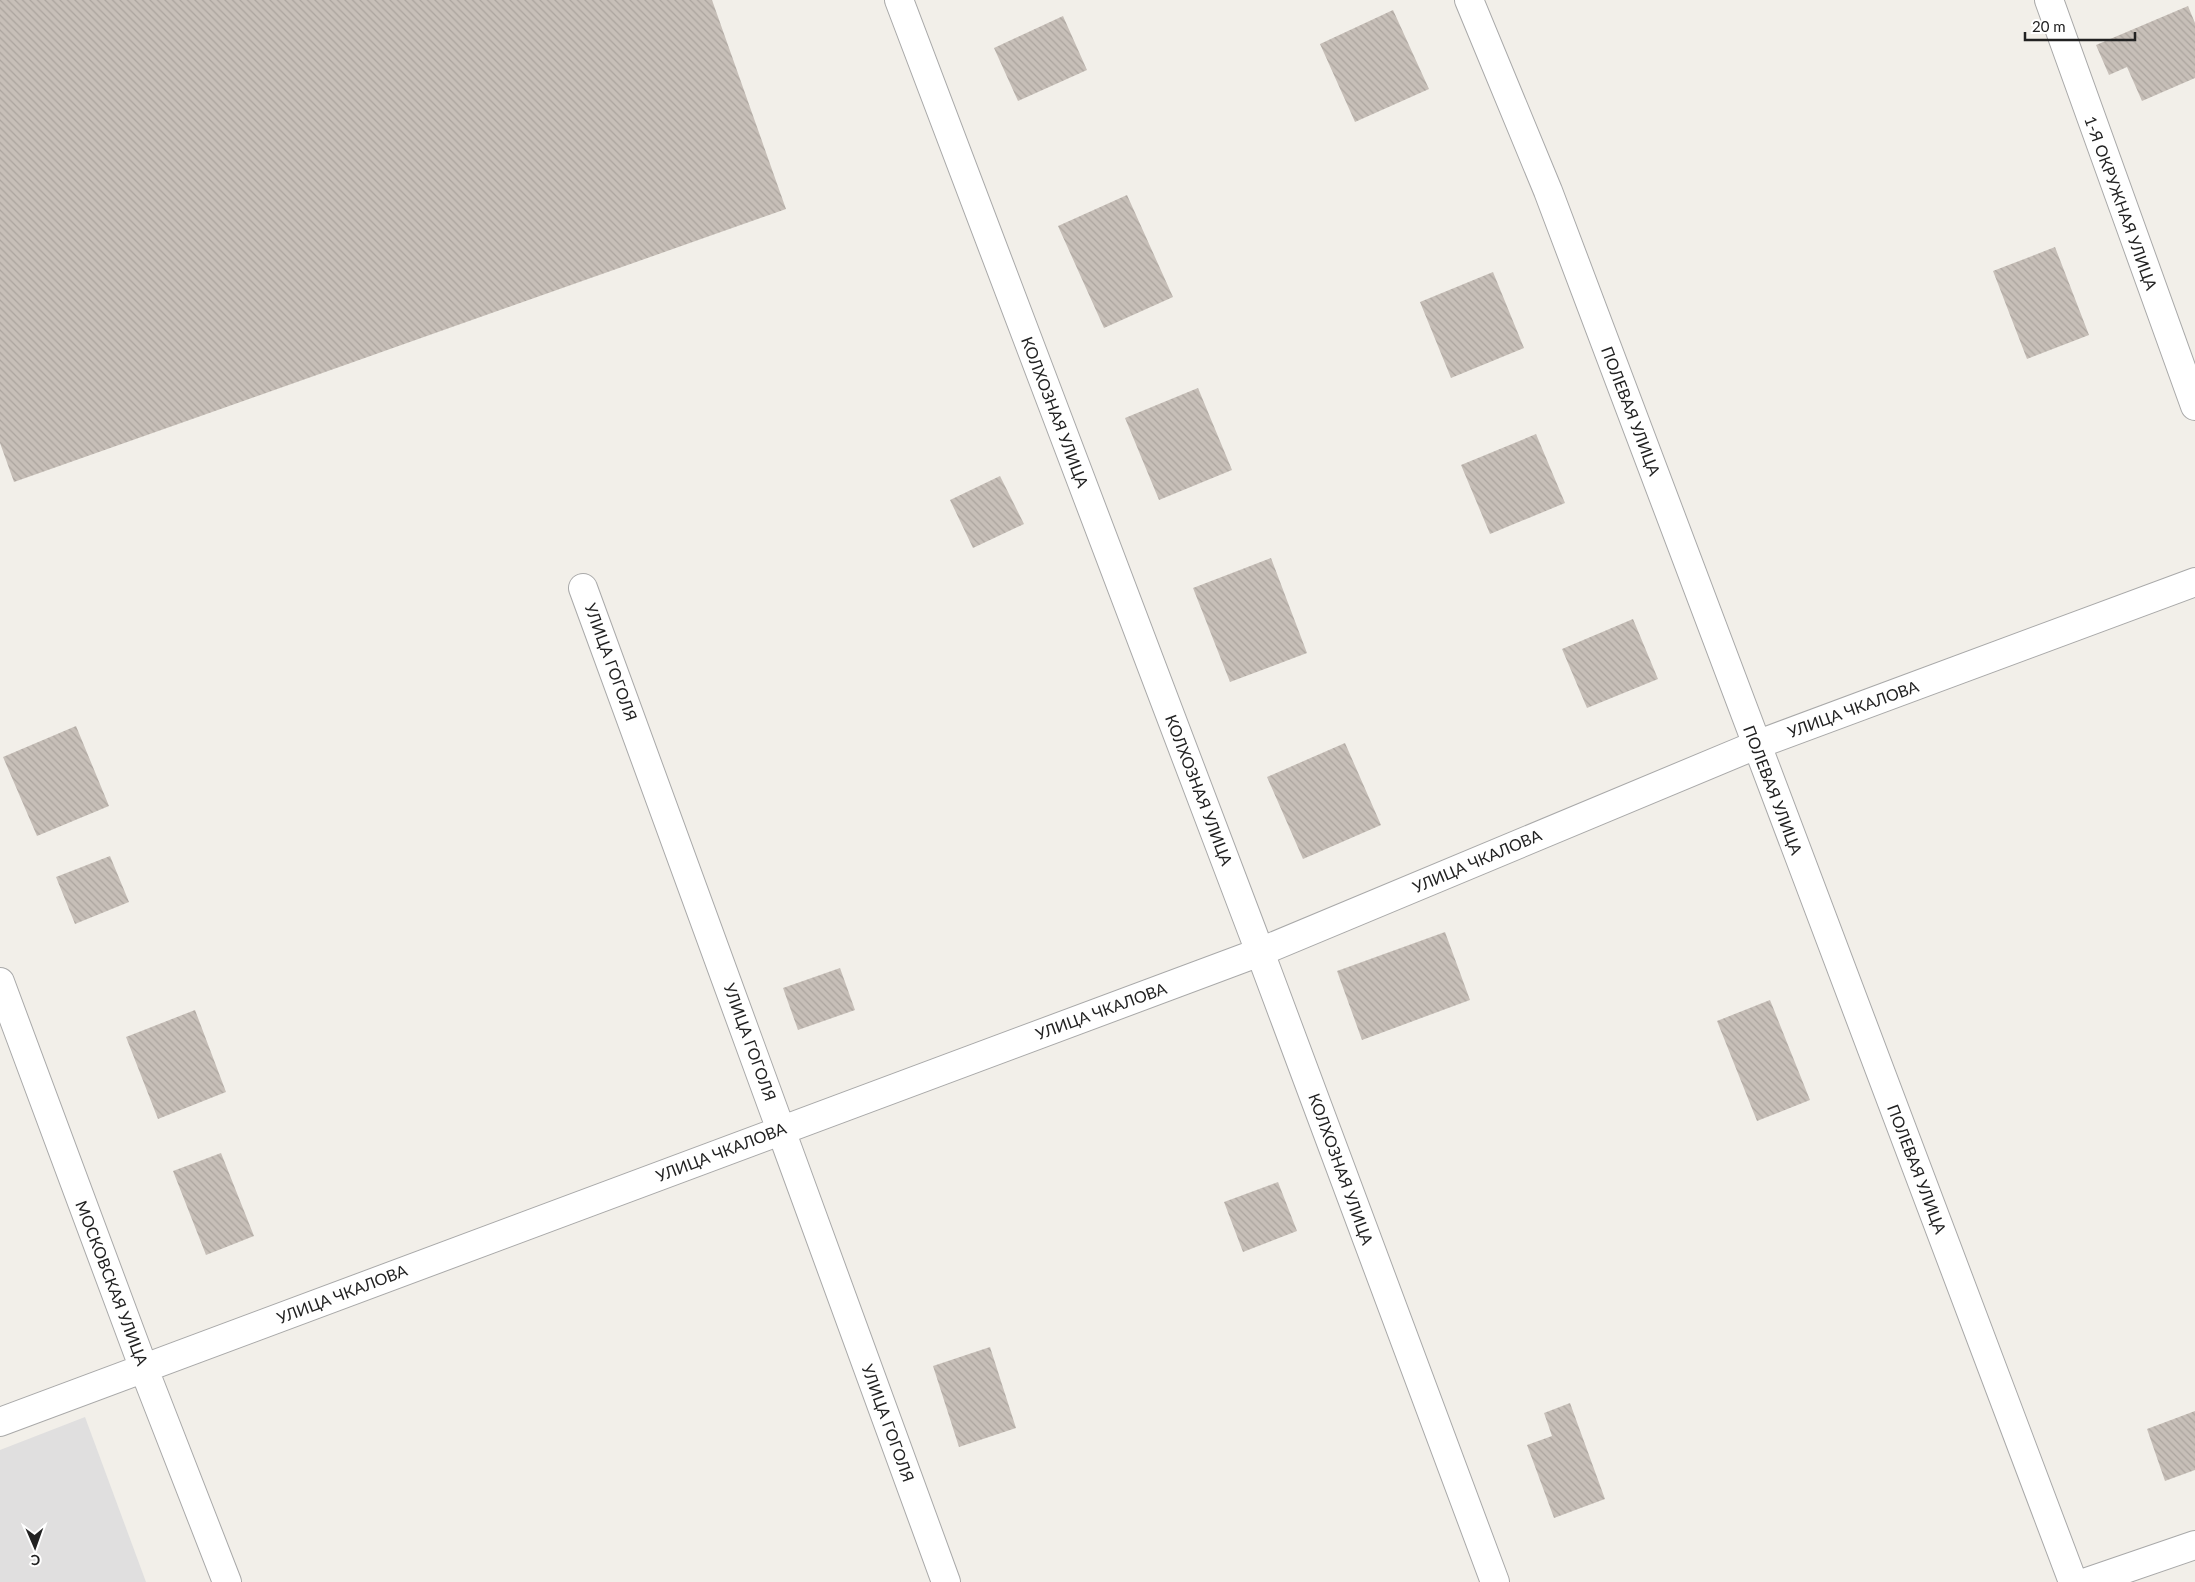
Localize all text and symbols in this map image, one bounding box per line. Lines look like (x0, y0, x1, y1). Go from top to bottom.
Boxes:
scale bar (2025, 10, 2135, 42)
text: 20 m (2032, 17, 2066, 35)
street label: 1-Я ОКРУЖНАЯ УЛИЦА (2081, 113, 2162, 293)
street label: КОЛХОЗНАЯ УЛИЦА (1018, 334, 1093, 490)
street label: ПОЛЕВАЯ УЛИЦА (1598, 343, 1665, 478)
street label: УЛИЦА ГОГОЛЯ (581, 600, 642, 723)
street label: УЛИЦА ЧКАЛОВА (1785, 676, 1921, 741)
street label: КОЛХОЗНАЯ УЛИЦА (1162, 712, 1237, 868)
street label: ПОЛЕВАЯ УЛИЦА (1740, 722, 1807, 857)
street label: УЛИЦА ЧКАЛОВА (1410, 825, 1544, 896)
street label: УЛИЦА ЧКАЛОВА (1033, 978, 1169, 1043)
street label: УЛИЦА ГОГОЛЯ (720, 980, 781, 1103)
street label: КОЛХОЗНАЯ УЛИЦА (1305, 1090, 1378, 1247)
street label: ПОЛЕВАЯ УЛИЦА (1884, 1101, 1951, 1236)
street label: УЛИЦА ЧКАЛОВА (653, 1118, 789, 1185)
street label: МОСКОВСКАЯ УЛИЦА (72, 1198, 153, 1368)
street label: УЛИЦА ЧКАЛОВА (274, 1260, 410, 1327)
street label: УЛИЦА ГОГОЛЯ (858, 1361, 919, 1484)
north arrow (10, 1522, 60, 1572)
text: С (30, 1552, 40, 1569)

